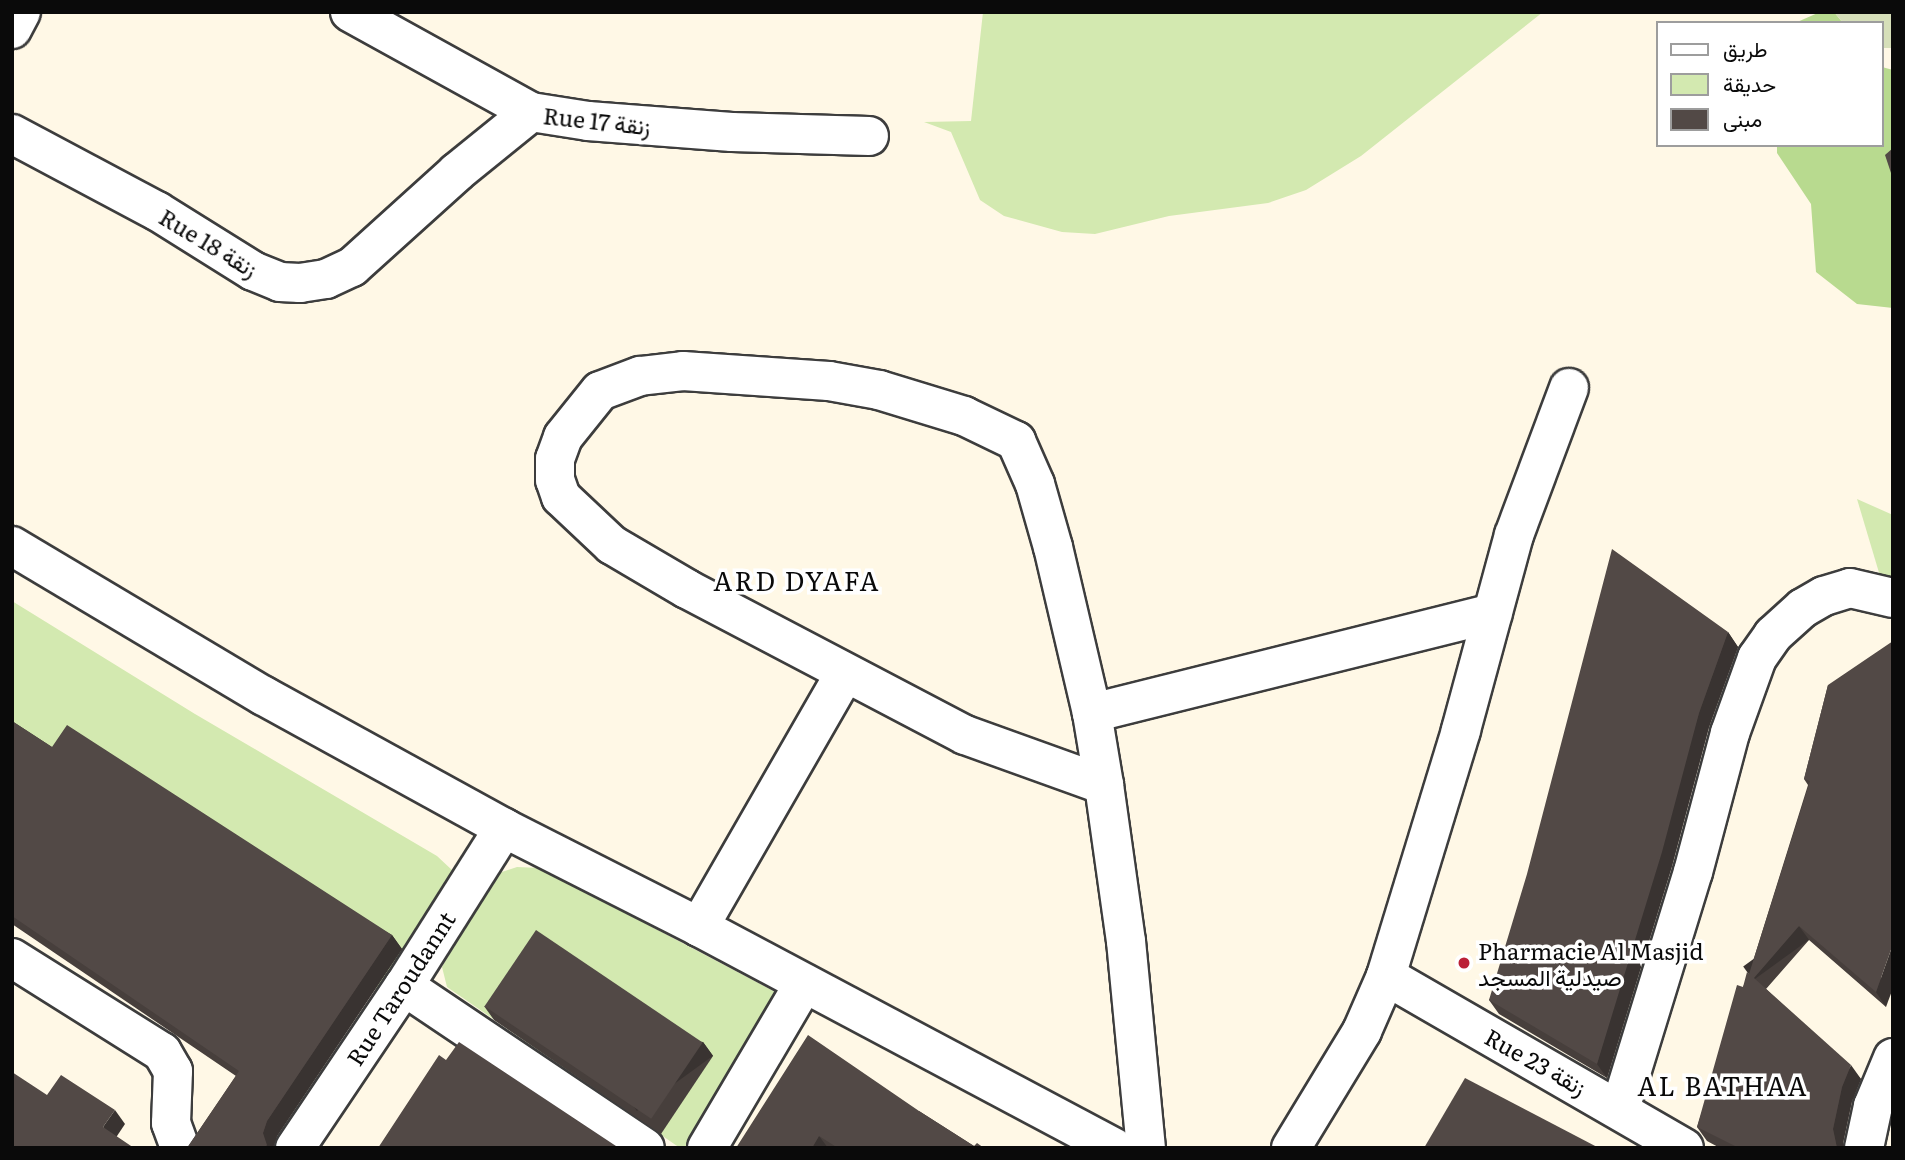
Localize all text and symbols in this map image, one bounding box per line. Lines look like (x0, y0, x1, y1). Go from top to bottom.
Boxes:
legend (1657, 21, 1884, 147)
text: طريق (1723, 32, 1768, 63)
text: حديقة (1723, 67, 1776, 98)
street label: Rue 17 زنقة (542, 101, 652, 139)
text: مبنى (1723, 102, 1762, 133)
street label: Rue 18 زنقة (155, 202, 263, 282)
district label: ARD DYAFA (714, 564, 880, 596)
street label: Rue Taroudannt (340, 906, 460, 1070)
place label: Pharmacie Al Masjid صيدلية المسجد (1478, 936, 1704, 990)
marker: Pharmacie Al Masjid صيدلية المسجد (1456, 955, 1472, 971)
street label: Rue 23 زنقة (1480, 1022, 1592, 1100)
district label: AL BATHAA (1638, 1069, 1808, 1101)

